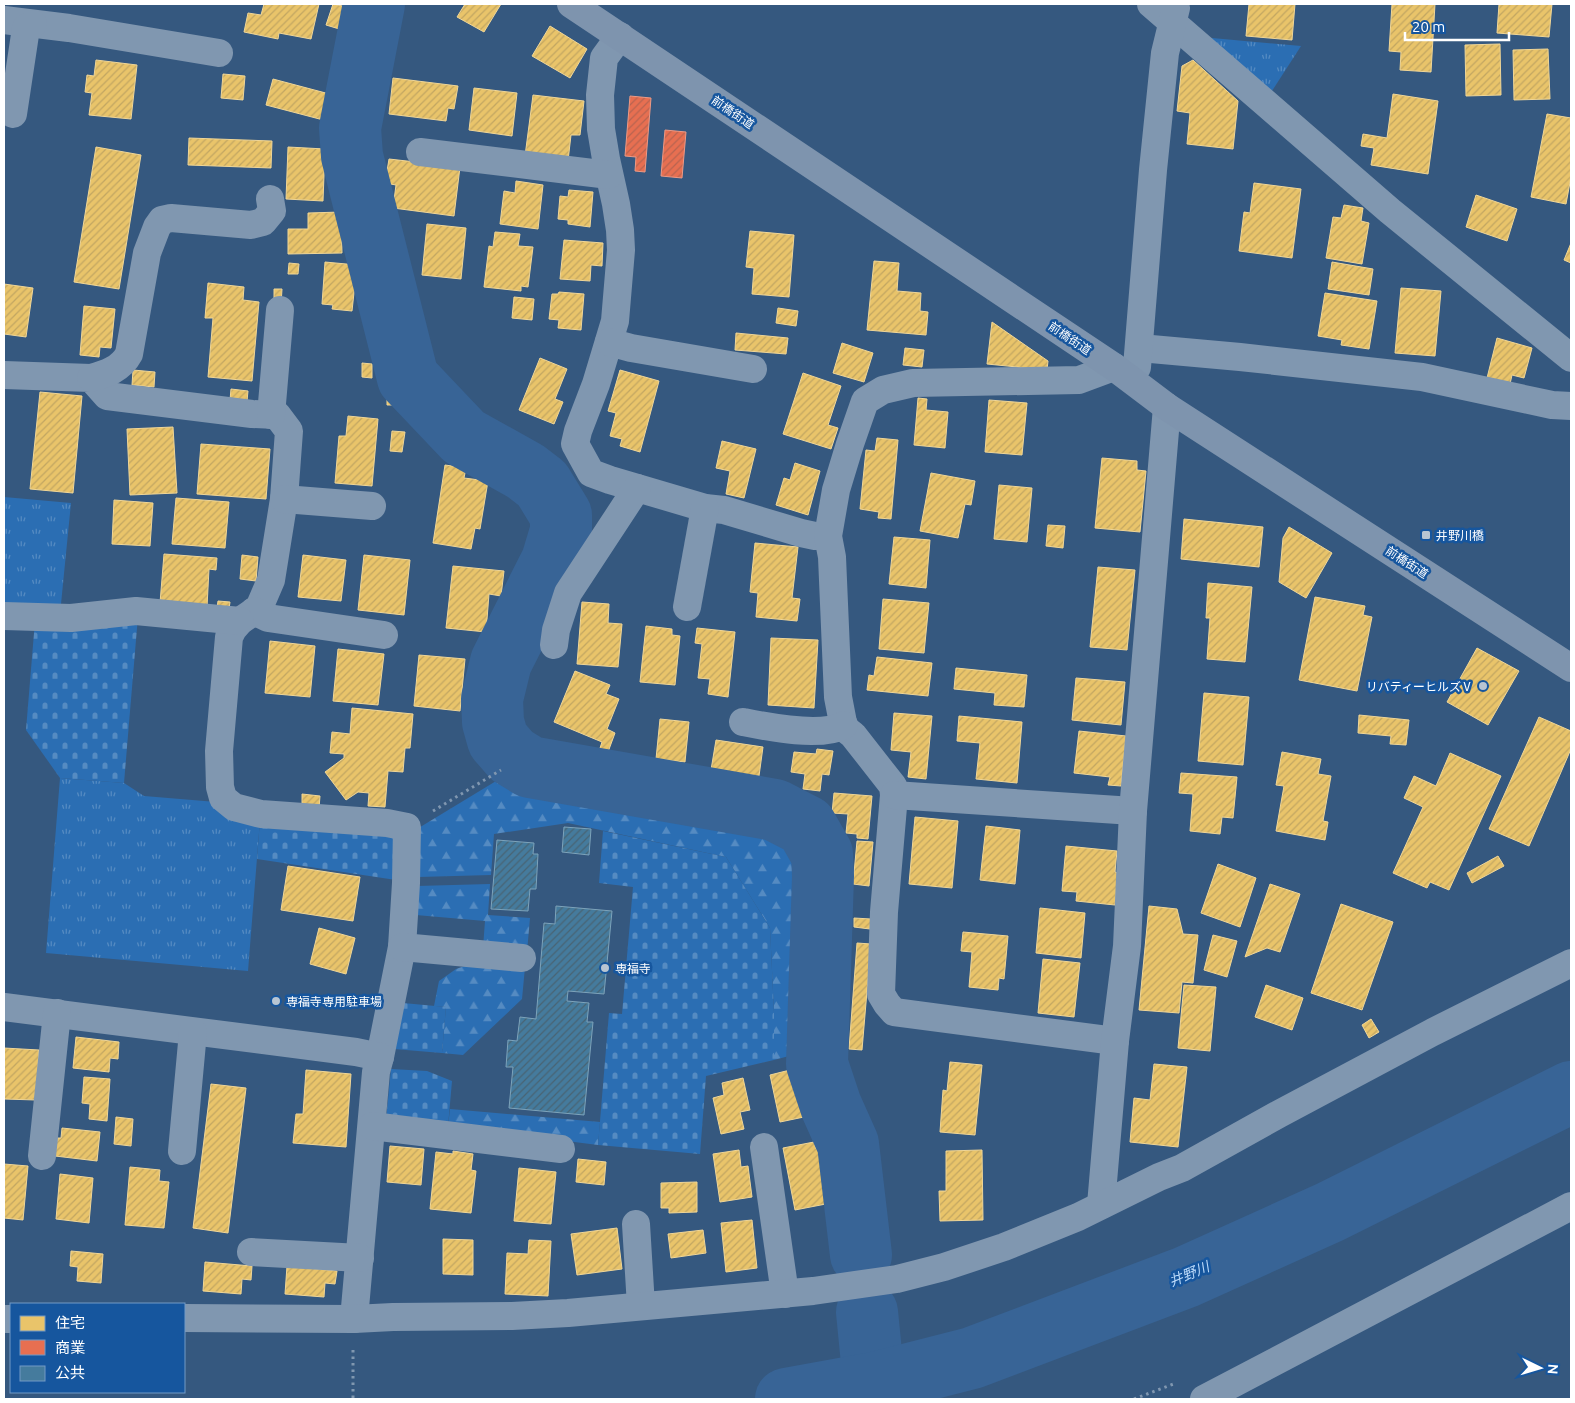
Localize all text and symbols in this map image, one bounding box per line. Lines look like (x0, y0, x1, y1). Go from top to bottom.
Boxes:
scale bar (1405, 10, 1509, 42)
text: 20 m (1412, 18, 1445, 35)
street label: 前橋街道 (709, 93, 757, 131)
street label: 前橋街道 (1046, 319, 1094, 357)
marker: 井野川橋 (1420, 529, 1432, 541)
place label: 井野川橋 (1436, 529, 1484, 542)
street label: 前橋街道 (1383, 543, 1431, 581)
place label: リバティーヒルズⅤ (1366, 680, 1473, 693)
marker: リバティーヒルズⅤ (1477, 680, 1489, 692)
marker: 専福寺 (599, 962, 611, 974)
place label: 専福寺 (615, 962, 651, 975)
marker: 専福寺専用駐車場 (270, 995, 282, 1007)
place label: 専福寺専用駐車場 (286, 995, 382, 1008)
water label: 井野川 (1167, 1258, 1213, 1290)
legend (10, 1303, 185, 1393)
text: 住宅 (55, 1314, 85, 1331)
text: 商業 (55, 1339, 85, 1356)
north arrow (1515, 1343, 1565, 1393)
text: N (1545, 1363, 1561, 1375)
text: 公共 (55, 1364, 85, 1381)

